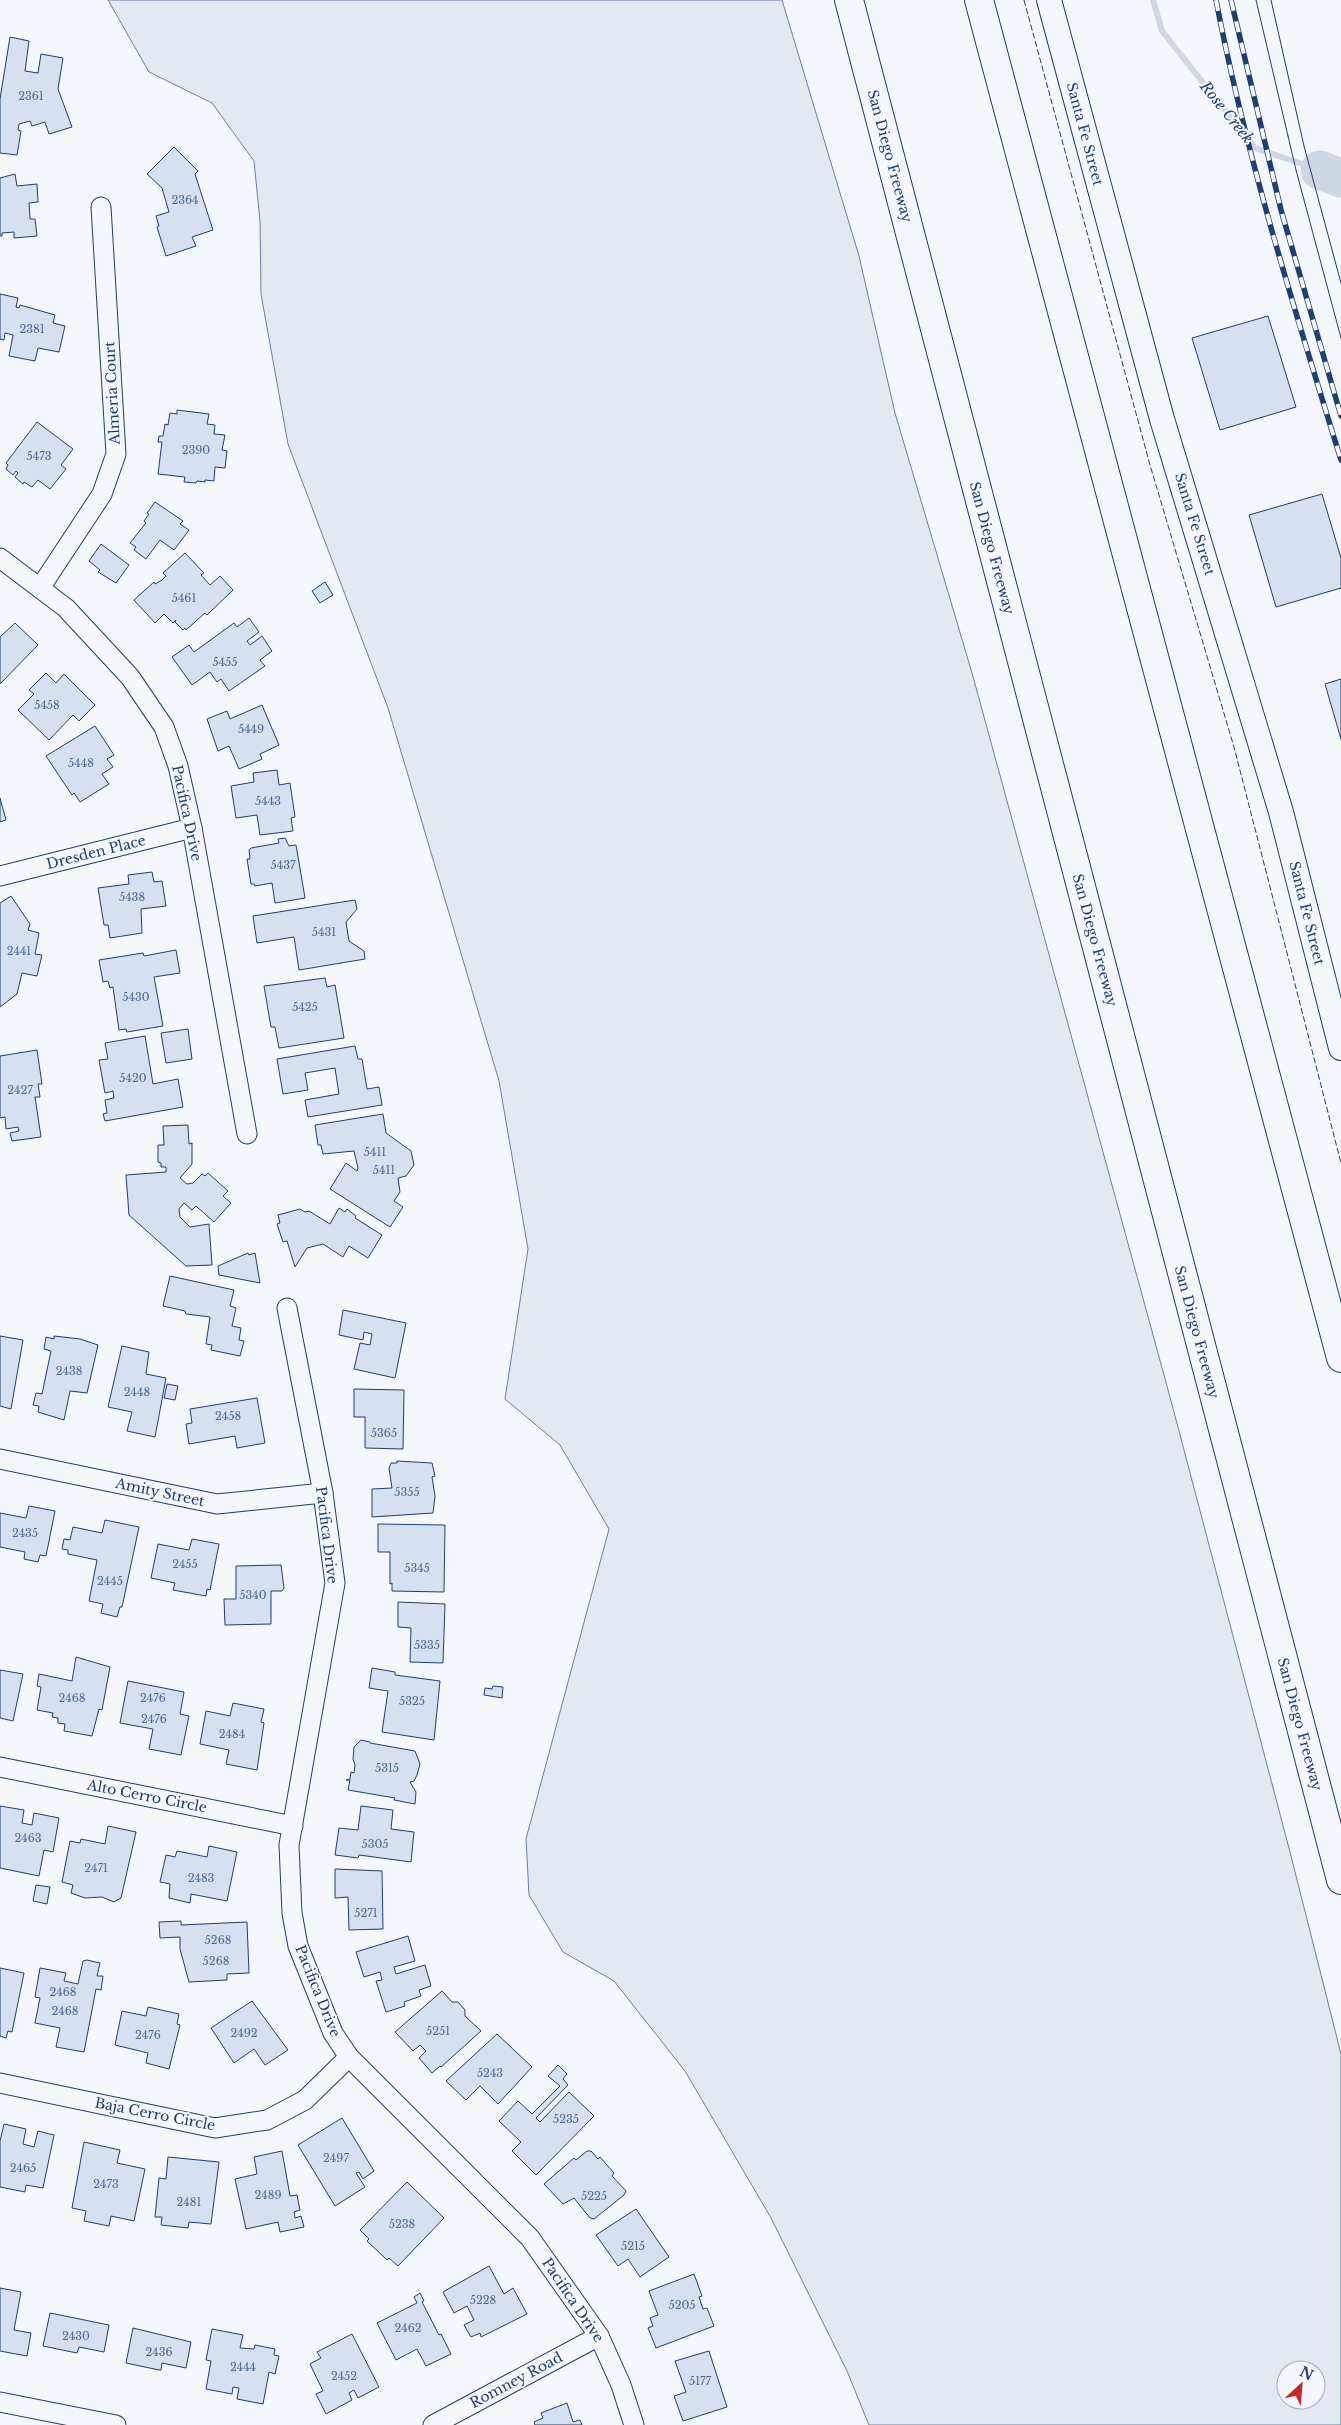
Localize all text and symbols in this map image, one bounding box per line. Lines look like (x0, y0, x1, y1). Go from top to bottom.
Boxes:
water label: Rose Creek (1196, 76, 1258, 147)
street label: Santa Fe Street (1063, 80, 1108, 188)
street label: San Diego Freeway (864, 88, 916, 225)
house number: 2361 (18, 89, 44, 103)
house number: 2364 (171, 193, 199, 207)
house number: 2381 (19, 322, 45, 336)
street label: Almeria Court (100, 340, 124, 446)
house number: 2390 (182, 443, 210, 457)
house number: 5473 (27, 449, 52, 463)
street label: Santa Fe Street (1171, 471, 1219, 578)
street label: San Diego Freeway (966, 480, 1018, 617)
house number: 5461 (172, 591, 196, 605)
house number: 5455 (212, 655, 238, 669)
house number: 5458 (34, 698, 60, 712)
house number: 5449 (238, 722, 264, 736)
house number: 5448 (68, 756, 94, 770)
street label: Pacifica Drive (168, 763, 206, 863)
house number: 5443 (255, 794, 281, 808)
street label: Dresden Place (44, 831, 148, 873)
house number: 5437 (271, 858, 296, 872)
street label: Santa Fe Street (1285, 859, 1329, 967)
street label: San Diego Freeway (1069, 872, 1121, 1009)
house number: 5438 (119, 890, 145, 904)
house number: 5431 (312, 925, 336, 939)
house number: 2441 (7, 944, 31, 958)
house number: 5430 (122, 990, 150, 1004)
house number: 5425 (292, 1000, 318, 1014)
house number: 5420 (119, 1071, 147, 1085)
house number: 2427 (7, 1083, 33, 1097)
house number: 5411 (364, 1145, 386, 1159)
house number: 5411 (373, 1163, 395, 1177)
street label: San Diego Freeway (1171, 1264, 1223, 1401)
house number: 2438 (56, 1364, 82, 1378)
house number: 2448 (124, 1385, 150, 1399)
house number: 2458 (215, 1409, 241, 1423)
house number: 5365 (371, 1426, 397, 1440)
street label: Amity Street (113, 1474, 207, 1510)
street label: Pacifica Drive (312, 1485, 342, 1585)
house number: 5355 (394, 1485, 420, 1499)
house number: 2435 (12, 1526, 38, 1540)
house number: 2455 (172, 1557, 198, 1571)
house number: 5345 (404, 1561, 430, 1575)
house number: 2445 (97, 1574, 123, 1588)
house number: 5340 (239, 1588, 267, 1602)
house number: 5335 (414, 1638, 440, 1652)
street label: San Diego Freeway (1274, 1656, 1326, 1793)
house number: 2468 (59, 1691, 85, 1705)
house number: 2476 (140, 1691, 166, 1705)
house number: 5325 (399, 1694, 425, 1708)
house number: 2476 (141, 1712, 167, 1726)
house number: 2484 (219, 1727, 245, 1741)
house number: 5315 (375, 1761, 399, 1775)
street label: Alto Cerro Circle (84, 1775, 209, 1816)
house number: 2463 (14, 1831, 42, 1845)
house number: 5305 (361, 1837, 389, 1851)
house number: 2471 (84, 1861, 108, 1875)
house number: 2483 (188, 1871, 215, 1885)
house number: 5271 (354, 1906, 378, 1920)
house number: 5268 (205, 1933, 231, 1947)
street label: Pacifica Drive (291, 1942, 345, 2040)
house number: 5268 (203, 1954, 229, 1968)
house number: 2468 (50, 1985, 76, 1999)
house number: 2468 (52, 2004, 78, 2018)
house number: 5251 (426, 2024, 450, 2038)
house number: 2492 (230, 2026, 258, 2040)
house number: 2476 (135, 2028, 161, 2042)
house number: 5243 (477, 2066, 503, 2080)
street label: Baja Cerro Circle (93, 2093, 217, 2135)
house number: 5235 (553, 2112, 579, 2126)
house number: 2497 (323, 2151, 349, 2165)
house number: 2465 (10, 2161, 36, 2175)
house number: 2473 (93, 2177, 119, 2191)
house number: 2489 (255, 2188, 281, 2202)
house number: 5225 (581, 2189, 607, 2203)
house number: 2481 (177, 2195, 201, 2209)
house number: 5238 (389, 2217, 415, 2231)
house number: 5215 (621, 2239, 645, 2253)
street label: Pacifica Drive (538, 2254, 608, 2346)
house number: 5228 (470, 2293, 496, 2307)
house number: 5205 (668, 2298, 696, 2312)
house number: 2462 (394, 2321, 422, 2335)
house number: 2430 (62, 2329, 90, 2343)
house number: 2436 (145, 2345, 173, 2359)
street label: Romney Road (467, 2348, 566, 2412)
house number: 2444 (230, 2360, 256, 2374)
north arrow (1276, 2360, 1326, 2410)
text: N (1297, 2362, 1317, 2384)
house number: 2452 (331, 2369, 357, 2383)
house number: 5177 (689, 2374, 712, 2388)

